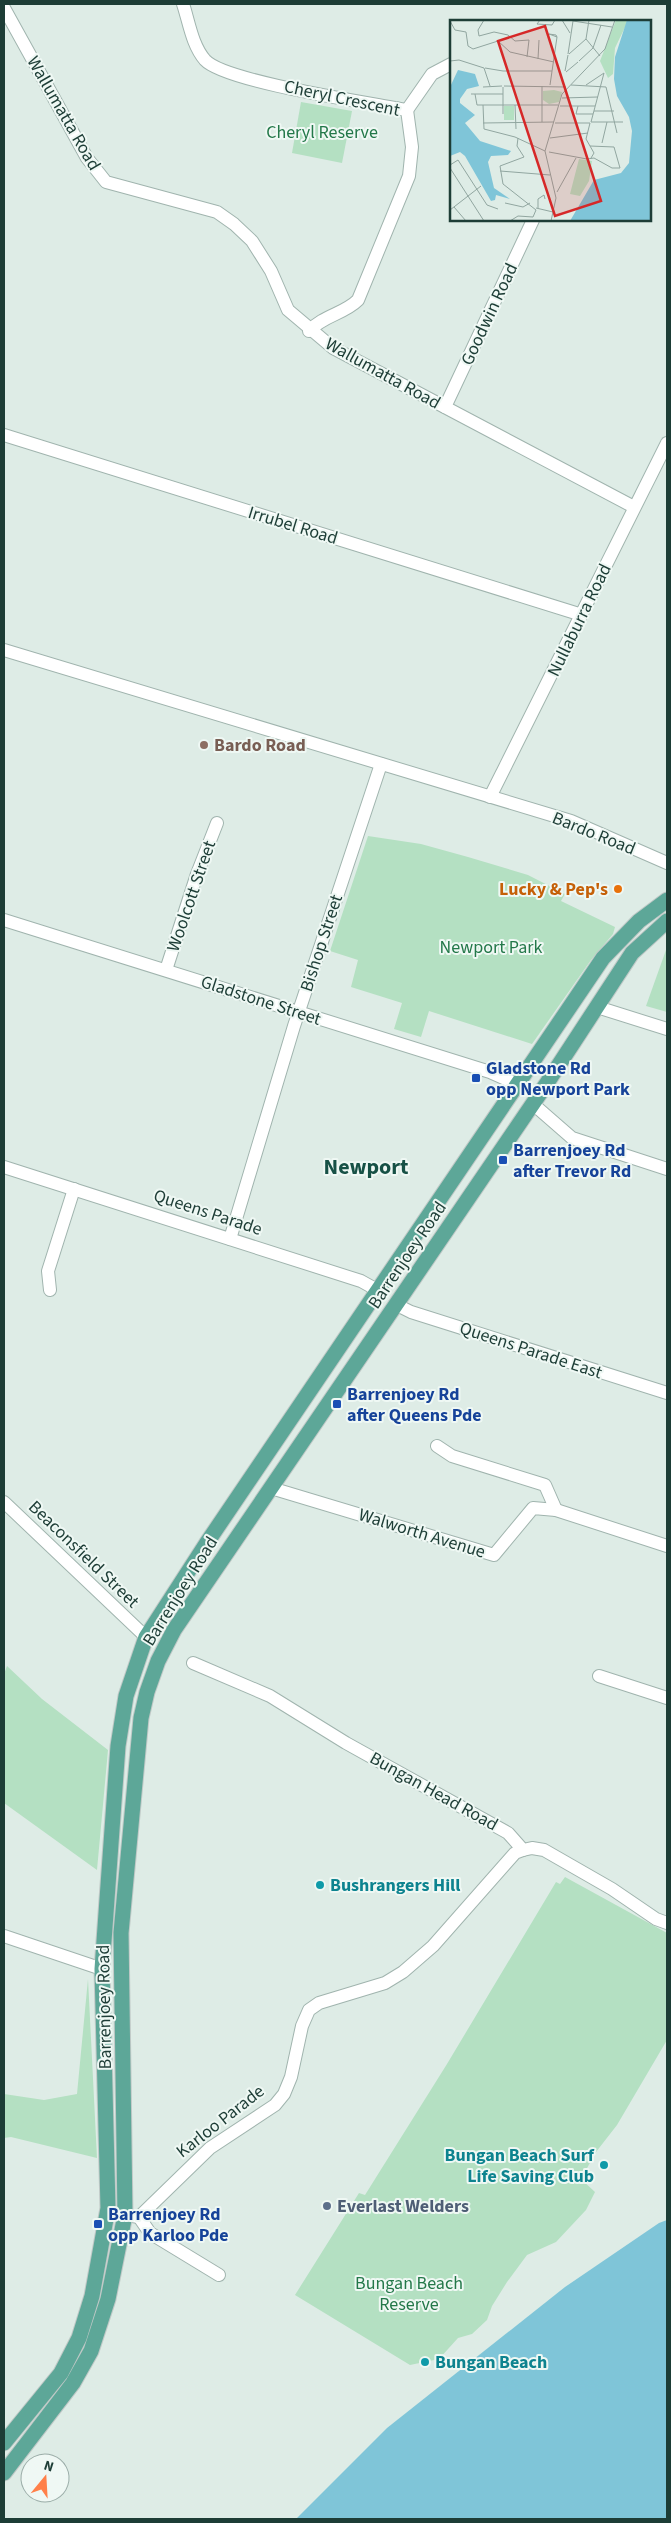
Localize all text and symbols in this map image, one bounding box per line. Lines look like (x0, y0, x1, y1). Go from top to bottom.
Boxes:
inset map (450, 20, 651, 221)
street label: Wallumatta Road (21, 51, 106, 175)
street label: Cheryl Crescent (282, 74, 402, 123)
park label: Cheryl Reserve (266, 120, 378, 145)
street label: Goodwin Road (455, 259, 524, 369)
street label: Wallumatta Road (321, 331, 445, 415)
street label: Irrubel Road (245, 500, 341, 551)
street label: Nullaburra Road (541, 560, 618, 681)
place label: Bardo Road (214, 733, 306, 758)
marker: Bardo Road (198, 739, 210, 751)
street label: Bardo Road (548, 805, 639, 861)
street label: Woolcott Street (161, 837, 222, 955)
place label: Lucky & Pep's (499, 877, 608, 902)
marker: Lucky & Pep's (612, 883, 624, 895)
street label: Bishop Street (294, 891, 349, 995)
park label: Newport Park (440, 935, 543, 960)
street label: Gladstone Street (198, 969, 324, 1032)
place label: Gladstone Rd opp Newport Park (486, 1056, 630, 1102)
marker: Gladstone Rd opp Newport Park (470, 1072, 482, 1084)
place label: Barrenjoey Rd after Trevor Rd (513, 1138, 631, 1184)
district label: Newport (324, 1151, 409, 1183)
marker: Barrenjoey Rd after Trevor Rd (497, 1154, 509, 1166)
street label: Queens Parade (150, 1183, 265, 1242)
street label: Barrenjoey Road (362, 1197, 453, 1314)
street label: Queens Parade East (456, 1316, 605, 1385)
place label: Barrenjoey Rd after Queens Pde (347, 1382, 482, 1428)
marker: Barrenjoey Rd after Queens Pde (331, 1398, 343, 1410)
street label: Beaconsfield Street (23, 1495, 145, 1614)
street label: Walworth Avenue (355, 1502, 488, 1565)
street label: Barrenjoey Road (137, 1532, 224, 1651)
street label: Bungan Head Road (365, 1746, 502, 1837)
place label: Bushrangers Hill (330, 1873, 460, 1898)
marker: Bushrangers Hill (314, 1879, 326, 1891)
street label: Barrenjoey Road (91, 1944, 118, 2070)
street label: Karloo Parade (171, 2079, 270, 2164)
place label: Bungan Beach Surf Life Saving Club (445, 2143, 595, 2189)
marker: Bungan Beach Surf Life Saving Club (598, 2159, 610, 2171)
place label: Everlast Welders (337, 2194, 469, 2219)
marker: Everlast Welders (321, 2200, 333, 2212)
place label: Barrenjoey Rd opp Karloo Pde (108, 2202, 229, 2248)
marker: Barrenjoey Rd opp Karloo Pde (92, 2218, 104, 2230)
park label: Bungan Beach Reserve (355, 2271, 463, 2317)
place label: Bungan Beach (435, 2350, 547, 2375)
marker: Bungan Beach (419, 2356, 431, 2368)
north arrow (20, 2453, 70, 2503)
text: N (41, 2456, 56, 2478)

